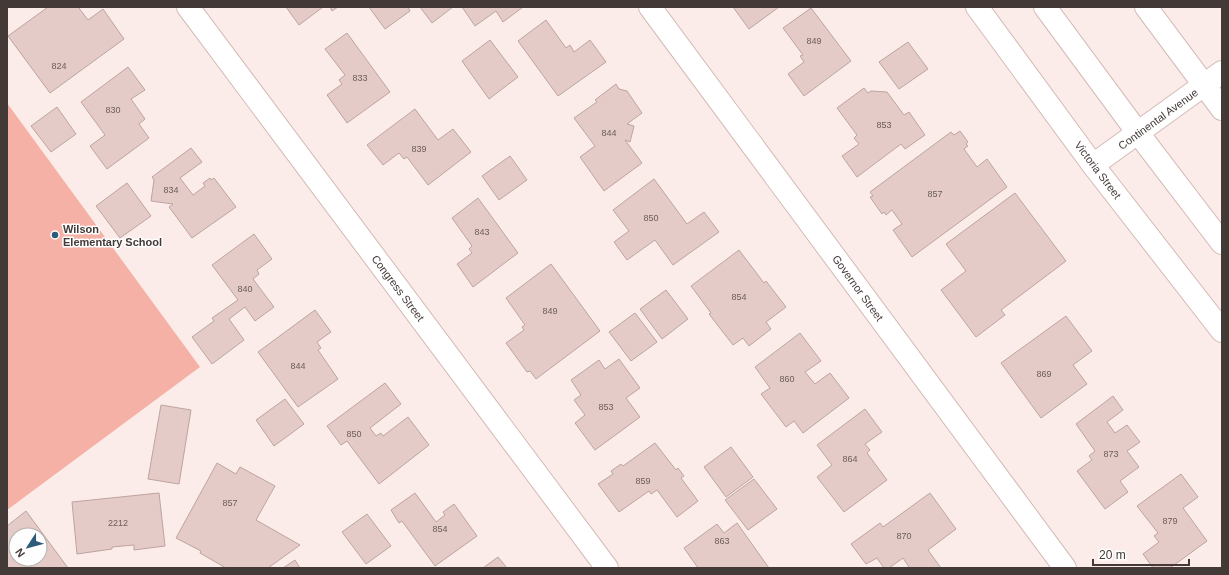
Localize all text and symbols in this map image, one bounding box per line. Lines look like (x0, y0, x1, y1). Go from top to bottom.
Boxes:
house number: 849 (806, 36, 822, 46)
house number: 824 (51, 61, 67, 71)
house number: 833 (352, 73, 368, 83)
street label: Continental Avenue (1116, 86, 1200, 152)
house number: 830 (105, 105, 121, 115)
house number: 853 (876, 120, 892, 130)
house number: 844 (601, 128, 617, 138)
street label: Victoria Street (1072, 139, 1124, 201)
house number: 839 (411, 144, 427, 154)
house number: 834 (163, 185, 179, 195)
house number: 857 (927, 189, 943, 199)
house number: 850 (643, 213, 659, 223)
place label: Wilson Elementary School (63, 223, 162, 248)
house number: 843 (474, 227, 490, 237)
marker: Wilson Elementary School (50, 230, 60, 240)
street label: Congress Street (369, 253, 427, 323)
street label: Governor Street (830, 253, 886, 323)
house number: 840 (237, 284, 253, 294)
house number: 854 (731, 292, 747, 302)
house number: 849 (542, 306, 558, 316)
house number: 844 (290, 361, 306, 371)
house number: 869 (1036, 369, 1052, 379)
house number: 860 (779, 374, 795, 384)
house number: 853 (598, 402, 614, 412)
house number: 850 (346, 429, 362, 439)
house number: 873 (1103, 449, 1119, 459)
house number: 864 (842, 454, 858, 464)
house number: 859 (635, 476, 651, 486)
house number: 857 (222, 498, 238, 508)
house number: 879 (1162, 516, 1178, 526)
house number: 2212 (108, 518, 128, 528)
house number: 854 (432, 524, 448, 534)
north arrow (8, 527, 48, 567)
house number: 870 (896, 531, 912, 541)
house number: 863 (714, 536, 730, 546)
scale bar (1093, 541, 1189, 567)
text: N (13, 546, 27, 560)
text: 20 m (1099, 548, 1126, 562)

